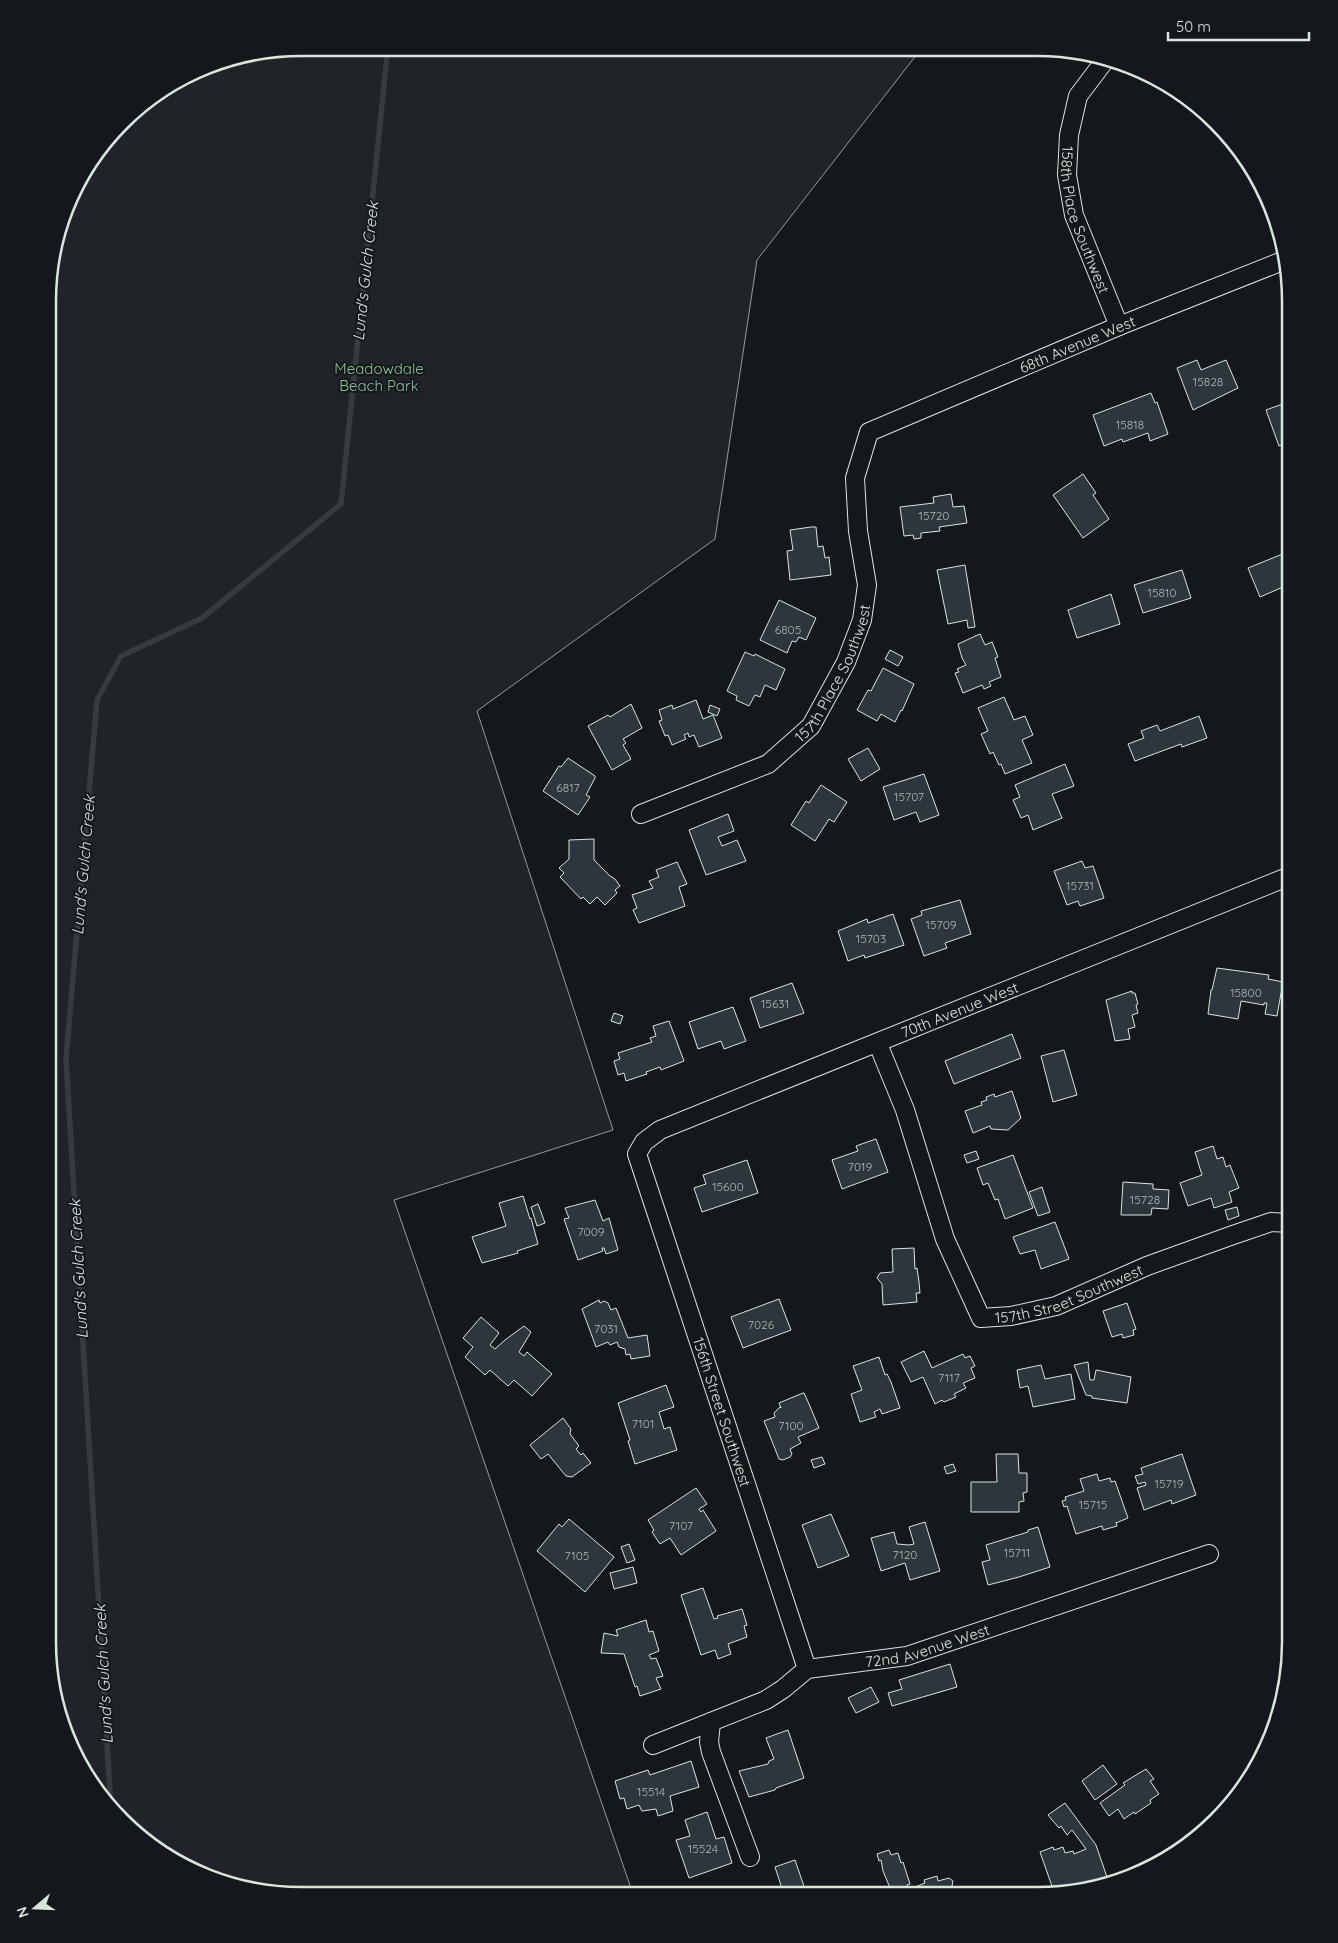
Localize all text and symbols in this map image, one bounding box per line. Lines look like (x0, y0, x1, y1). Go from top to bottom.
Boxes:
scale bar (1168, 10, 1309, 42)
text: 50 m (1176, 17, 1211, 36)
street label: 158th Place Southwest (1057, 146, 1114, 296)
water label: Lund's Gulch Creek (348, 199, 382, 342)
street label: 68th Avenue West (1016, 311, 1138, 377)
park label: Meadowdale Beach Park (334, 359, 424, 395)
house number: 15828 (1193, 374, 1223, 389)
house number: 15818 (1116, 417, 1144, 432)
house number: 15720 (919, 508, 949, 523)
house number: 15810 (1147, 585, 1177, 600)
street label: 157th Place Southwest (790, 603, 874, 746)
house number: 6805 (775, 622, 801, 637)
house number: 6817 (556, 780, 580, 795)
house number: 15707 (894, 789, 924, 804)
water label: Lund's Gulch Creek (67, 793, 99, 936)
house number: 15731 (1066, 878, 1094, 893)
house number: 15709 (926, 917, 957, 932)
house number: 15703 (856, 931, 886, 946)
street label: 70th Avenue West (898, 977, 1021, 1041)
house number: 15800 (1230, 985, 1262, 1000)
house number: 15631 (761, 996, 789, 1011)
house number: 7019 (848, 1159, 873, 1174)
house number: 15600 (712, 1179, 744, 1194)
house number: 15728 (1130, 1192, 1160, 1207)
water label: Lund's Gulch Creek (64, 1197, 92, 1339)
house number: 7009 (577, 1224, 605, 1239)
street label: 157th Street Southwest (994, 1260, 1146, 1327)
house number: 7026 (748, 1317, 775, 1332)
house number: 7031 (594, 1321, 618, 1336)
street label: 156th Street Southwest (689, 1335, 755, 1489)
house number: 7117 (938, 1370, 960, 1385)
house number: 7101 (632, 1416, 654, 1431)
house number: 7100 (778, 1418, 804, 1433)
house number: 15719 (1155, 1476, 1184, 1491)
house number: 15715 (1079, 1497, 1107, 1512)
house number: 7107 (669, 1518, 693, 1533)
house number: 15711 (1004, 1545, 1030, 1560)
house number: 7120 (893, 1547, 917, 1562)
house number: 7105 (565, 1548, 589, 1563)
water label: Lund's Gulch Creek (89, 1602, 117, 1744)
street label: 72nd Avenue West (864, 1619, 992, 1671)
house number: 15514 (637, 1784, 665, 1799)
house number: 15524 (688, 1841, 718, 1856)
north arrow (10, 1883, 60, 1933)
text: N (13, 1904, 33, 1920)

